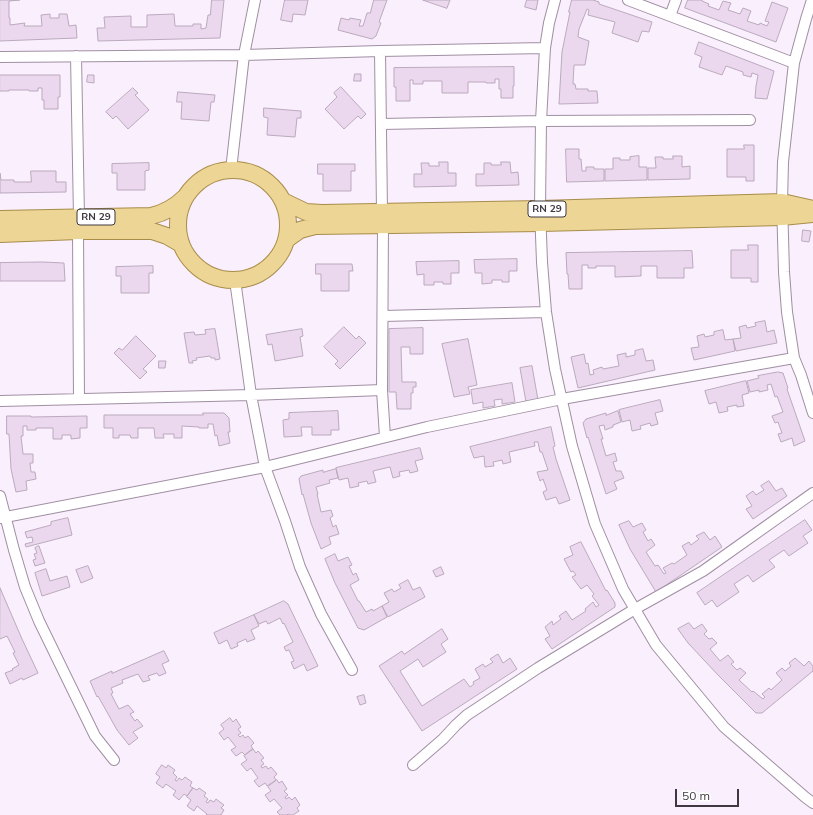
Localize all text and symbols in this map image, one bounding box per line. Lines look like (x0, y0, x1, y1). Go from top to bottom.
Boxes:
road number: RN 29 (528, 201, 566, 217)
road number: RN 29 (77, 209, 115, 225)
scale bar (677, 781, 741, 807)
text: 50 m (682, 788, 710, 803)

